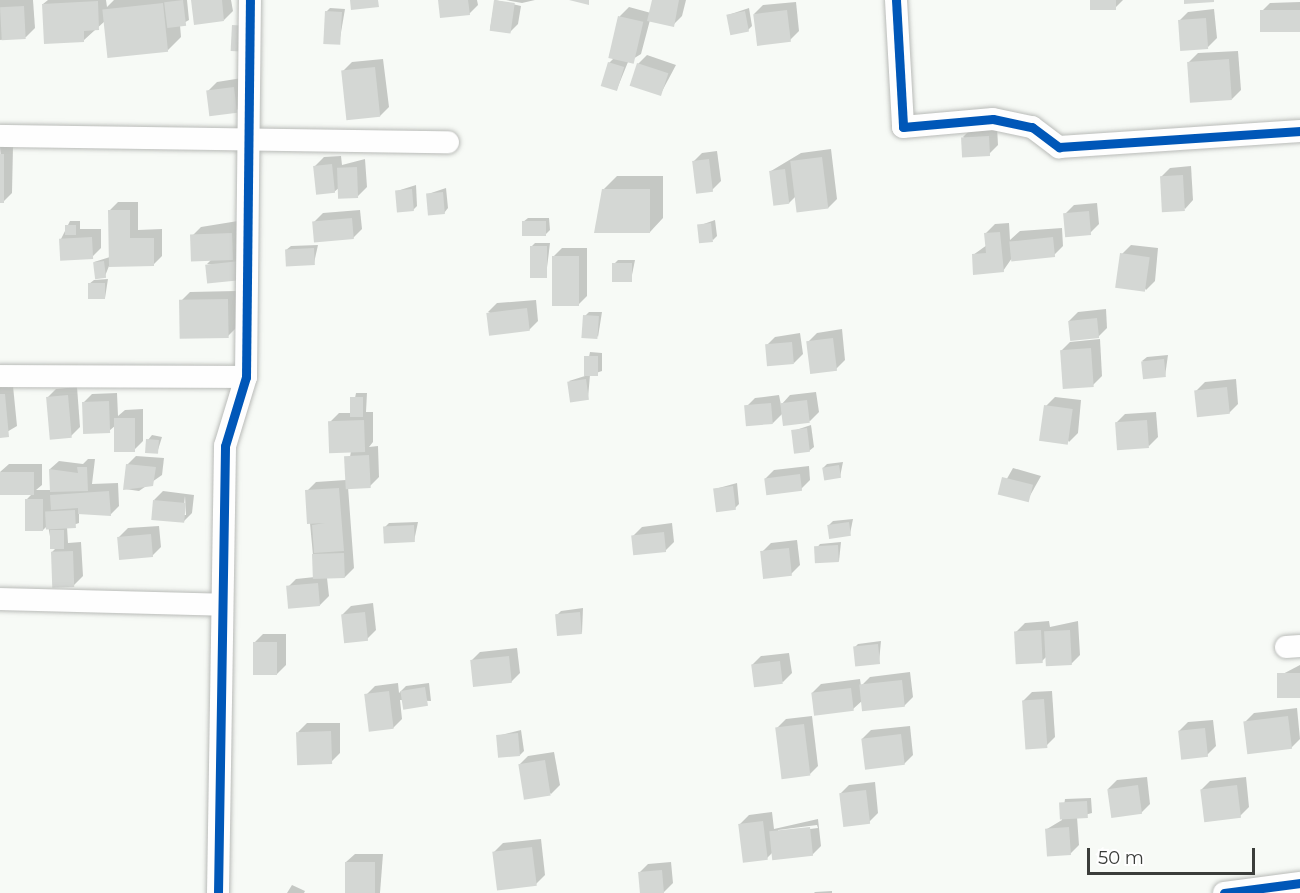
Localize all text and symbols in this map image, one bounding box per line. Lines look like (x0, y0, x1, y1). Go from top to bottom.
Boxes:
scale bar (1090, 836, 1258, 874)
text: 50 m (1098, 847, 1144, 869)

